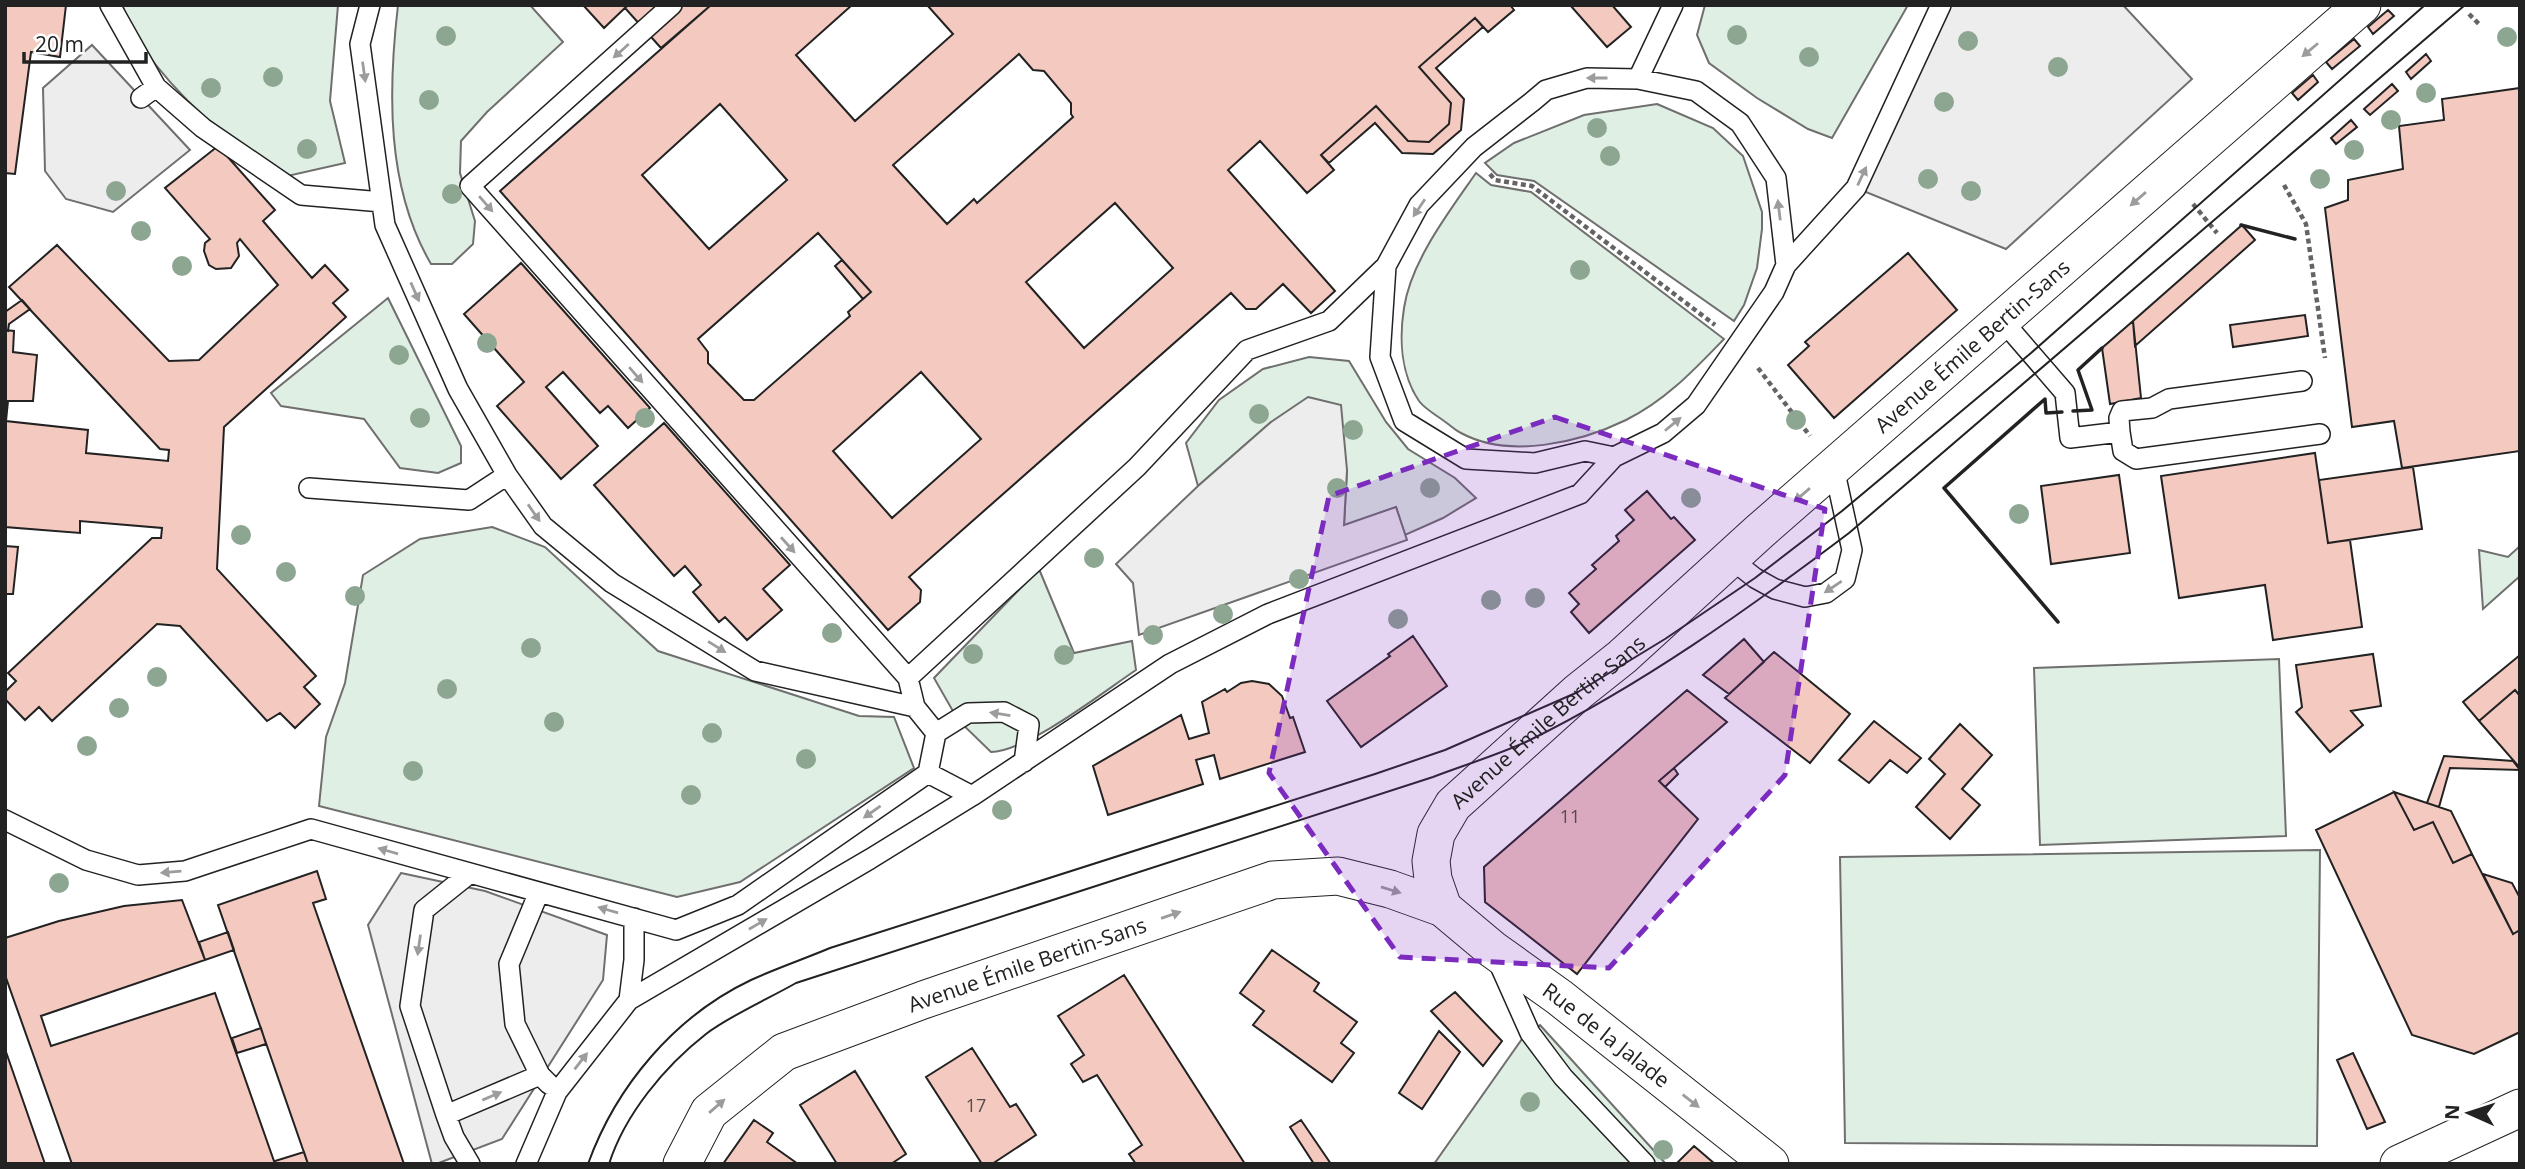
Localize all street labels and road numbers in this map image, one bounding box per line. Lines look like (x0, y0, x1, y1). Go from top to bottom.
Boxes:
street label: Avenue Émile Bertin-Sans (1869, 253, 2075, 439)
street label: Avenue Émile Bertin-Sans (1444, 629, 1651, 815)
street label: Avenue Émile Bertin-Sans (904, 911, 1150, 1018)
street label: Rue de la Jalade (1537, 976, 1676, 1094)

